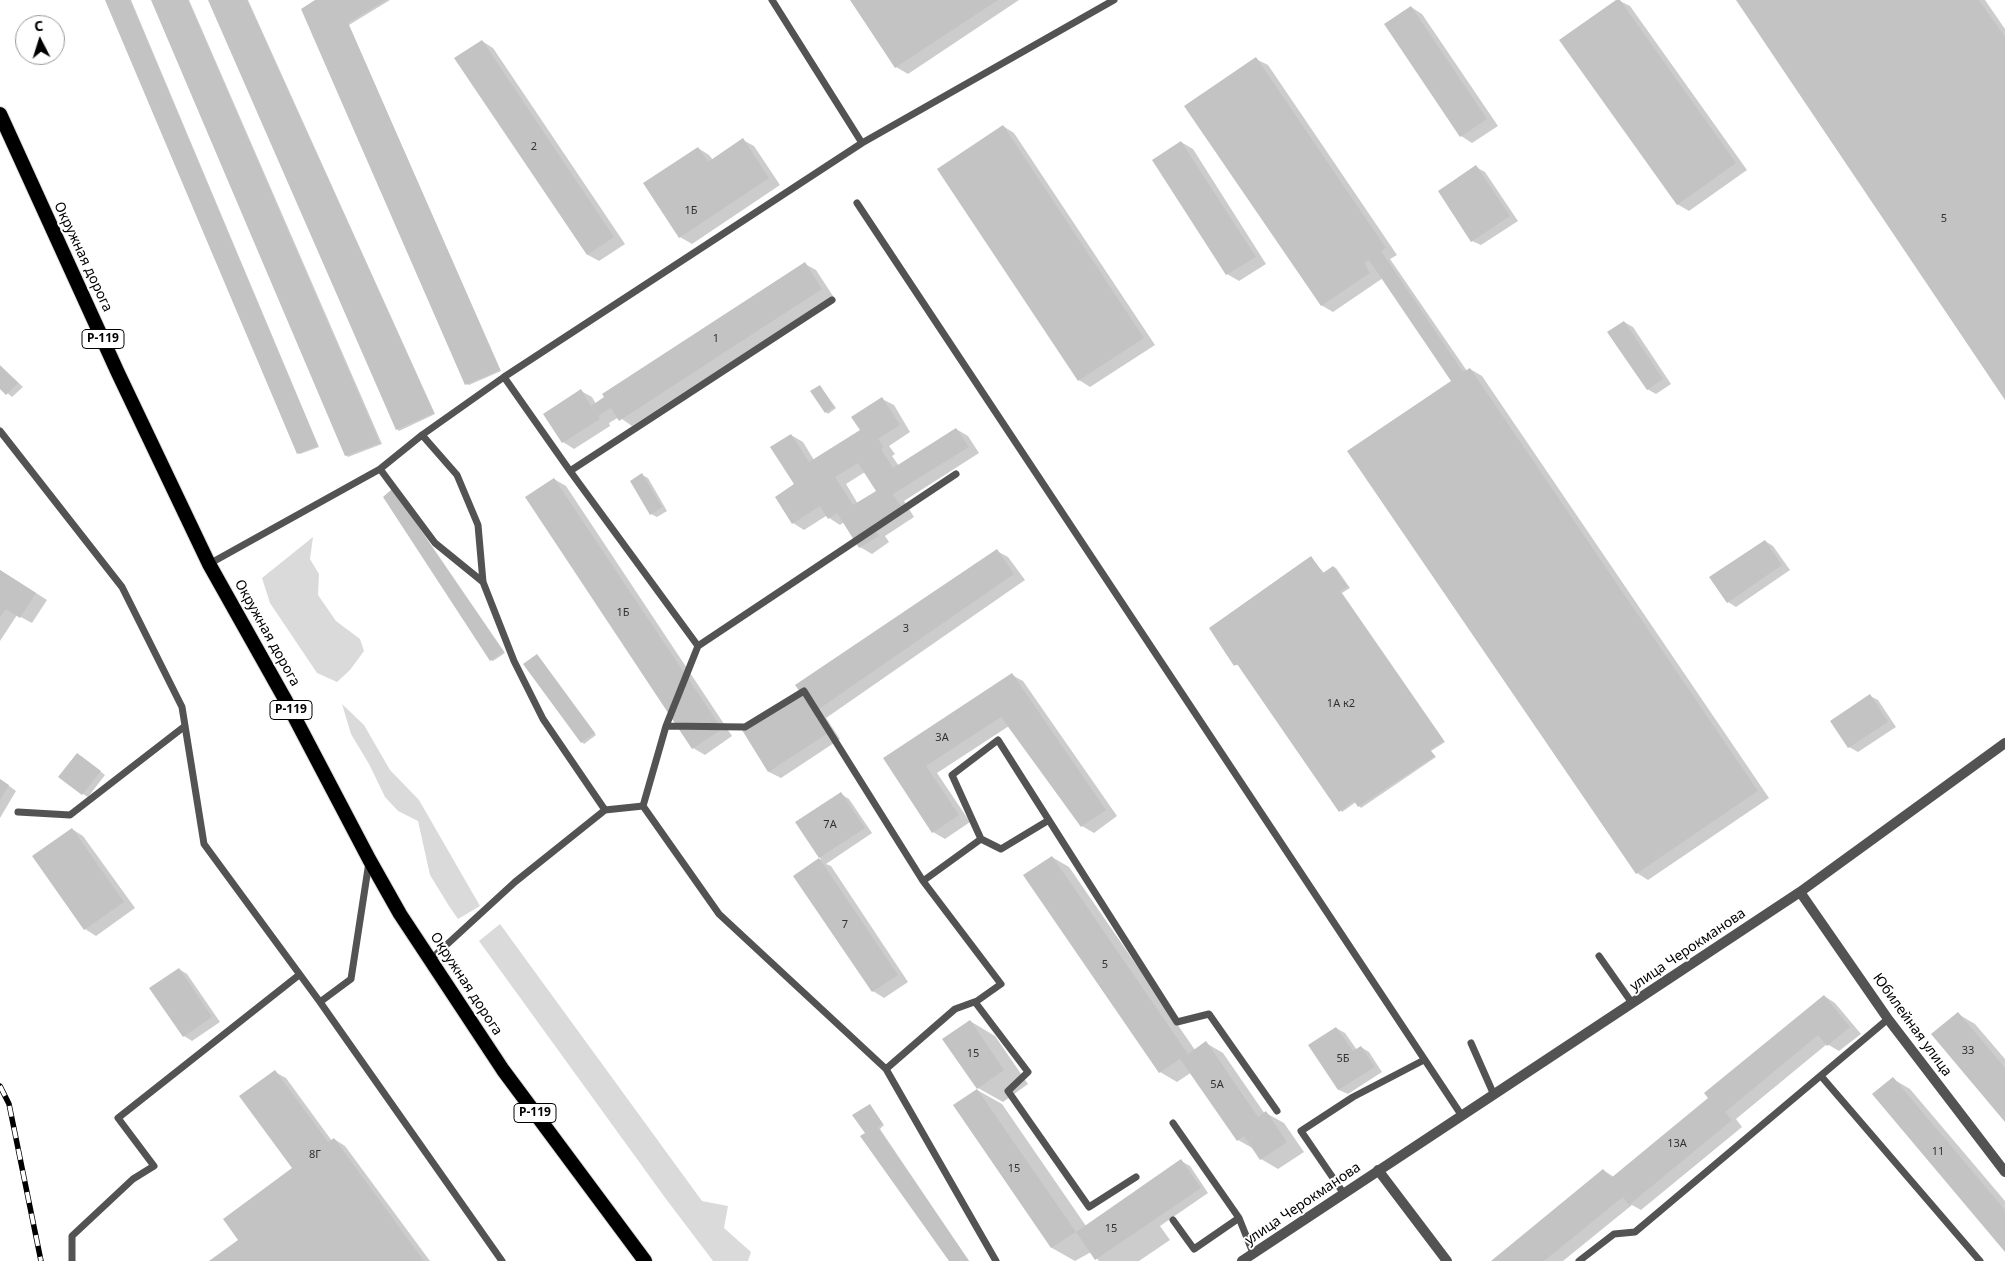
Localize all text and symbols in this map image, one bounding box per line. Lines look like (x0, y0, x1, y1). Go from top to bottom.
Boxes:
north arrow (15, 15, 65, 65)
text: С (33, 16, 44, 35)
house number: 2 (531, 140, 537, 154)
street label: Окружная дорога (50, 199, 116, 315)
house number: 1Б (684, 204, 698, 218)
house number: 5 (1941, 212, 1947, 226)
road number: Р-119 (82, 329, 124, 348)
house number: 1 (713, 332, 719, 346)
street label: Окружная дорога (231, 577, 303, 689)
house number: 1Б (616, 606, 630, 620)
house number: 3 (903, 622, 909, 636)
house number: 1А к2 (1327, 697, 1355, 711)
road number: Р-119 (270, 700, 312, 720)
house number: 3А (935, 731, 949, 745)
house number: 7А (823, 818, 837, 832)
street label: улица Черокманова (1627, 905, 1749, 995)
house number: 7 (842, 918, 848, 932)
street label: Окружная дорога (426, 929, 506, 1039)
house number: 5 (1102, 958, 1108, 972)
street label: Юбилейная улица (1869, 970, 1955, 1080)
house number: 33 (1962, 1044, 1974, 1058)
house number: 15 (967, 1047, 979, 1061)
house number: 5Б (1336, 1052, 1350, 1066)
house number: 5А (1210, 1078, 1224, 1092)
road number: Р-119 (514, 1104, 556, 1122)
house number: 13А (1667, 1137, 1687, 1151)
house number: 11 (1932, 1145, 1944, 1159)
house number: 8Г (309, 1148, 321, 1162)
street label: улица Черокманова (1242, 1159, 1364, 1249)
house number: 15 (1008, 1162, 1020, 1176)
house number: 15 (1105, 1222, 1117, 1236)

